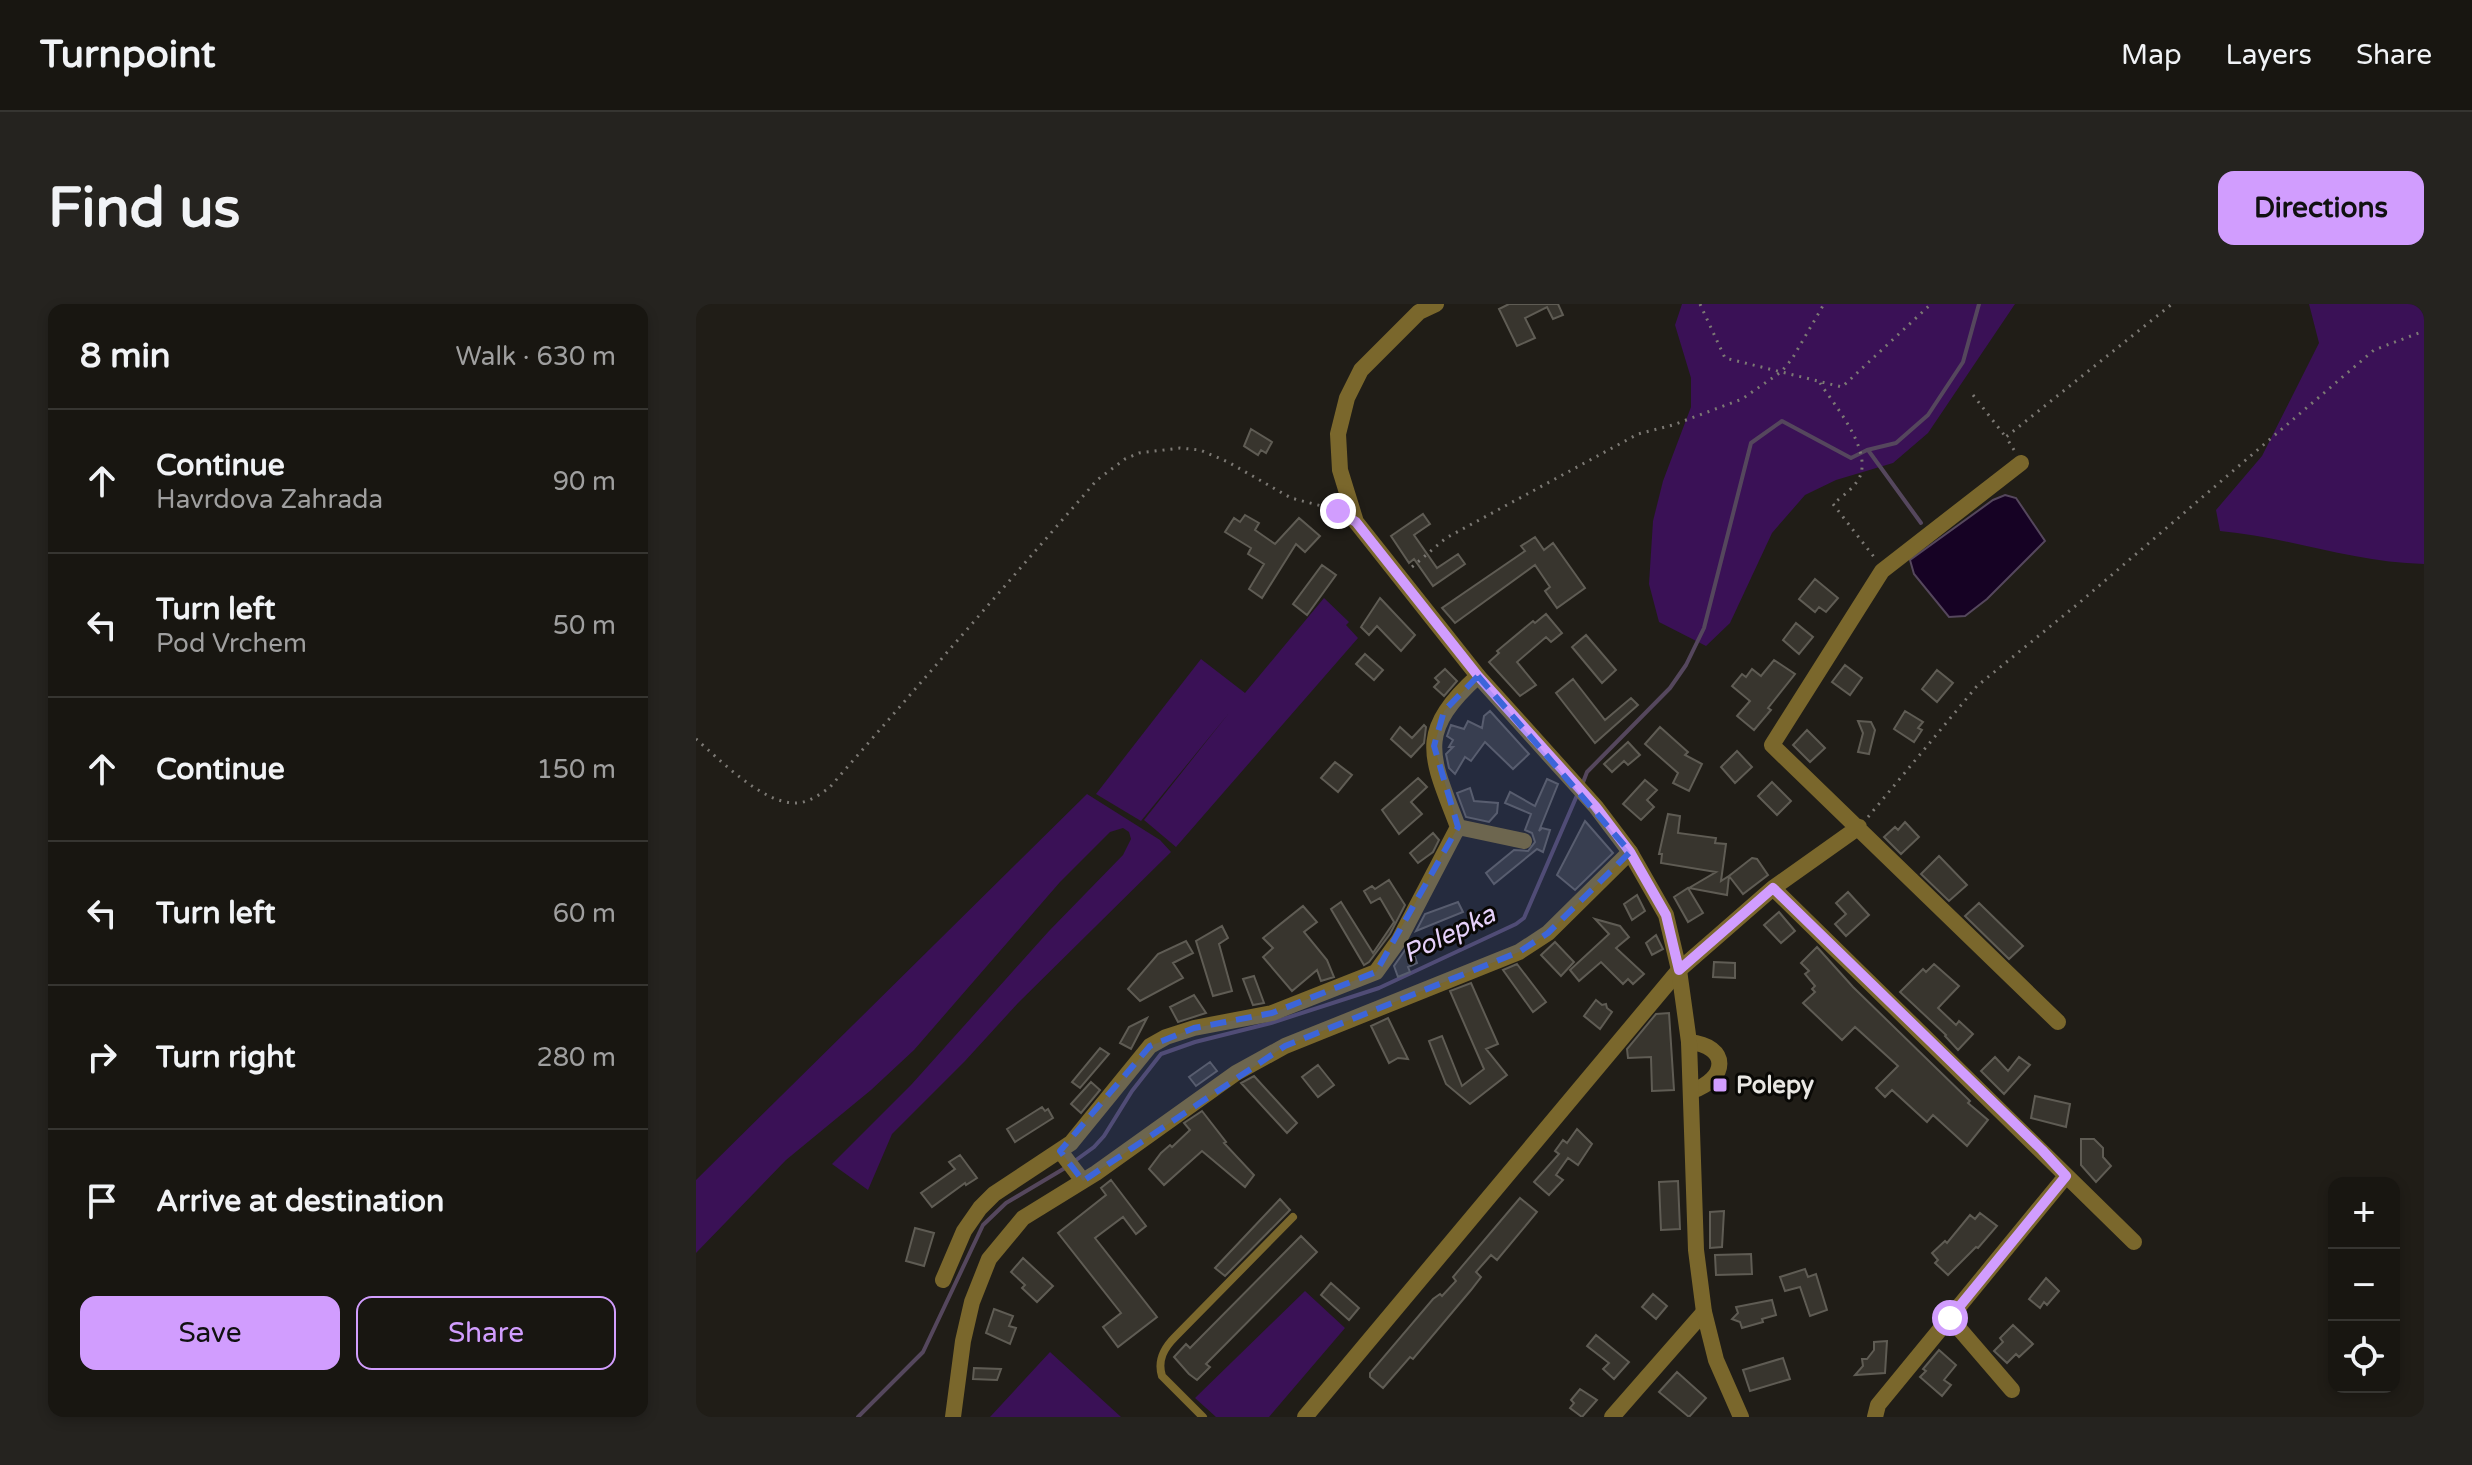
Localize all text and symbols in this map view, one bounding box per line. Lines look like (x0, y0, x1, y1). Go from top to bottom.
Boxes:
text: Turnpoint (40, 32, 215, 78)
text: Map (2121, 38, 2182, 72)
text: Layers (2226, 38, 2312, 72)
text: Share (2356, 38, 2432, 72)
button: Directions (2218, 171, 2424, 245)
text: Find us (48, 175, 240, 242)
text: 8 min (80, 336, 171, 377)
text: Walk · 630 m (456, 341, 616, 372)
text: Continue (156, 447, 285, 484)
icon: ahead (80, 459, 124, 503)
text: 90 m (553, 466, 616, 497)
text: Havrdova Zahrada (156, 484, 383, 515)
route end (1320, 493, 1356, 529)
text: Turn left (156, 591, 275, 628)
icon: left (80, 603, 124, 647)
text: 50 m (553, 610, 616, 641)
text: Pod Vrchem (156, 628, 307, 659)
icon: ahead (80, 747, 124, 791)
text: Continue (156, 751, 285, 788)
text: 150 m (536, 754, 616, 785)
icon: left (80, 891, 124, 935)
text: Turn left (156, 895, 275, 932)
text: 60 m (553, 898, 616, 929)
water label: Polepka (1398, 898, 1502, 970)
icon: right (80, 1035, 124, 1079)
text: Turn right (156, 1039, 296, 1076)
text: 280 m (536, 1042, 616, 1073)
place label: Polepy (1736, 1071, 1814, 1100)
marker: Polepy (1711, 1076, 1729, 1094)
map controls (2328, 1177, 2400, 1393)
button: + (2328, 1177, 2400, 1249)
icon: arrive (80, 1179, 124, 1223)
text: Arrive at destination (156, 1183, 444, 1220)
button: − (2328, 1249, 2400, 1321)
button: Save (80, 1296, 340, 1370)
button: Share (356, 1296, 616, 1370)
route start (1932, 1300, 1968, 1336)
button: locate (2328, 1321, 2400, 1393)

